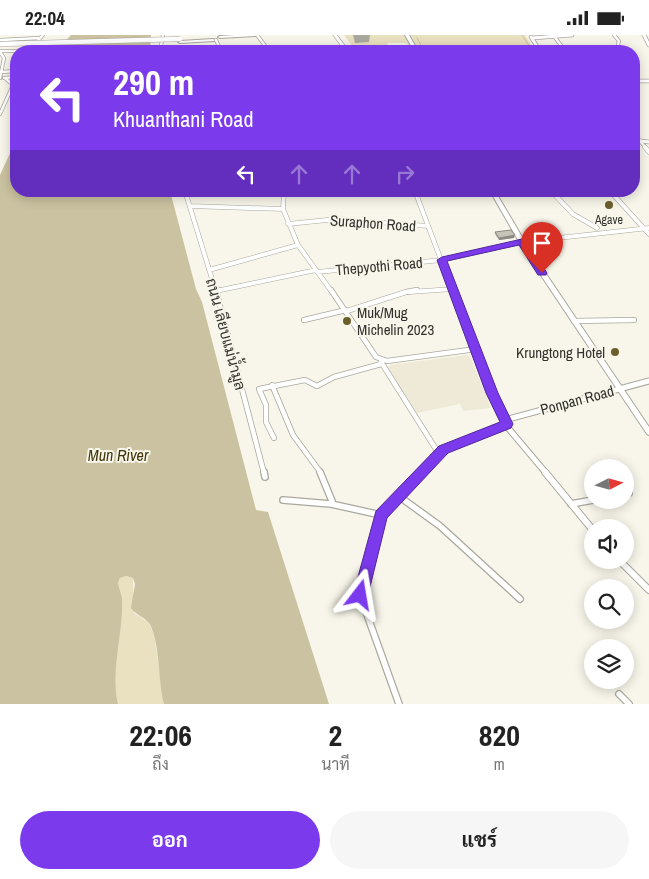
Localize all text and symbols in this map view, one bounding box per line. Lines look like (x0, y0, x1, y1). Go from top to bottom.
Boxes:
text: 22:04 (25, 5, 65, 31)
text: 290 m (113, 59, 194, 106)
icon: left (30, 65, 95, 130)
text: Khuanthani Road (113, 104, 253, 134)
icon: left (232, 160, 260, 188)
icon: ahead (285, 160, 313, 188)
icon: ahead (338, 160, 366, 188)
icon: right (391, 160, 419, 188)
marker: Agave (603, 199, 615, 211)
street label: Suraphon Road (329, 210, 417, 236)
place label: Agave (594, 212, 623, 228)
pin (521, 222, 563, 273)
icon: arrive (528, 229, 556, 257)
street label: Thepyothi Road (334, 252, 424, 280)
street label: ถนน เลียบแม่น้ำมูล (201, 275, 253, 392)
place label: Muk/Mug Michelin 2023 (357, 302, 434, 340)
marker: Muk/Mug Michelin 2023 (341, 315, 353, 327)
place label: Krungtong Hotel (516, 342, 605, 363)
marker: Krungtong Hotel (609, 346, 621, 358)
street label: Ponpan Road (538, 380, 616, 420)
water label: Mun River (88, 444, 149, 466)
north arrow (584, 459, 634, 509)
map controls (584, 459, 634, 689)
button: sound (584, 519, 634, 569)
position arrow (333, 568, 385, 620)
button: search (584, 579, 634, 629)
button: layers (584, 639, 634, 689)
text: 22:06 (129, 715, 192, 755)
text: 2 (329, 715, 342, 755)
text: 820 (479, 715, 520, 755)
text: ถึง (152, 753, 169, 775)
text: นาที (321, 753, 350, 775)
text: m (494, 753, 505, 775)
button: ออก (20, 811, 320, 869)
button: แชร์ (330, 811, 629, 869)

